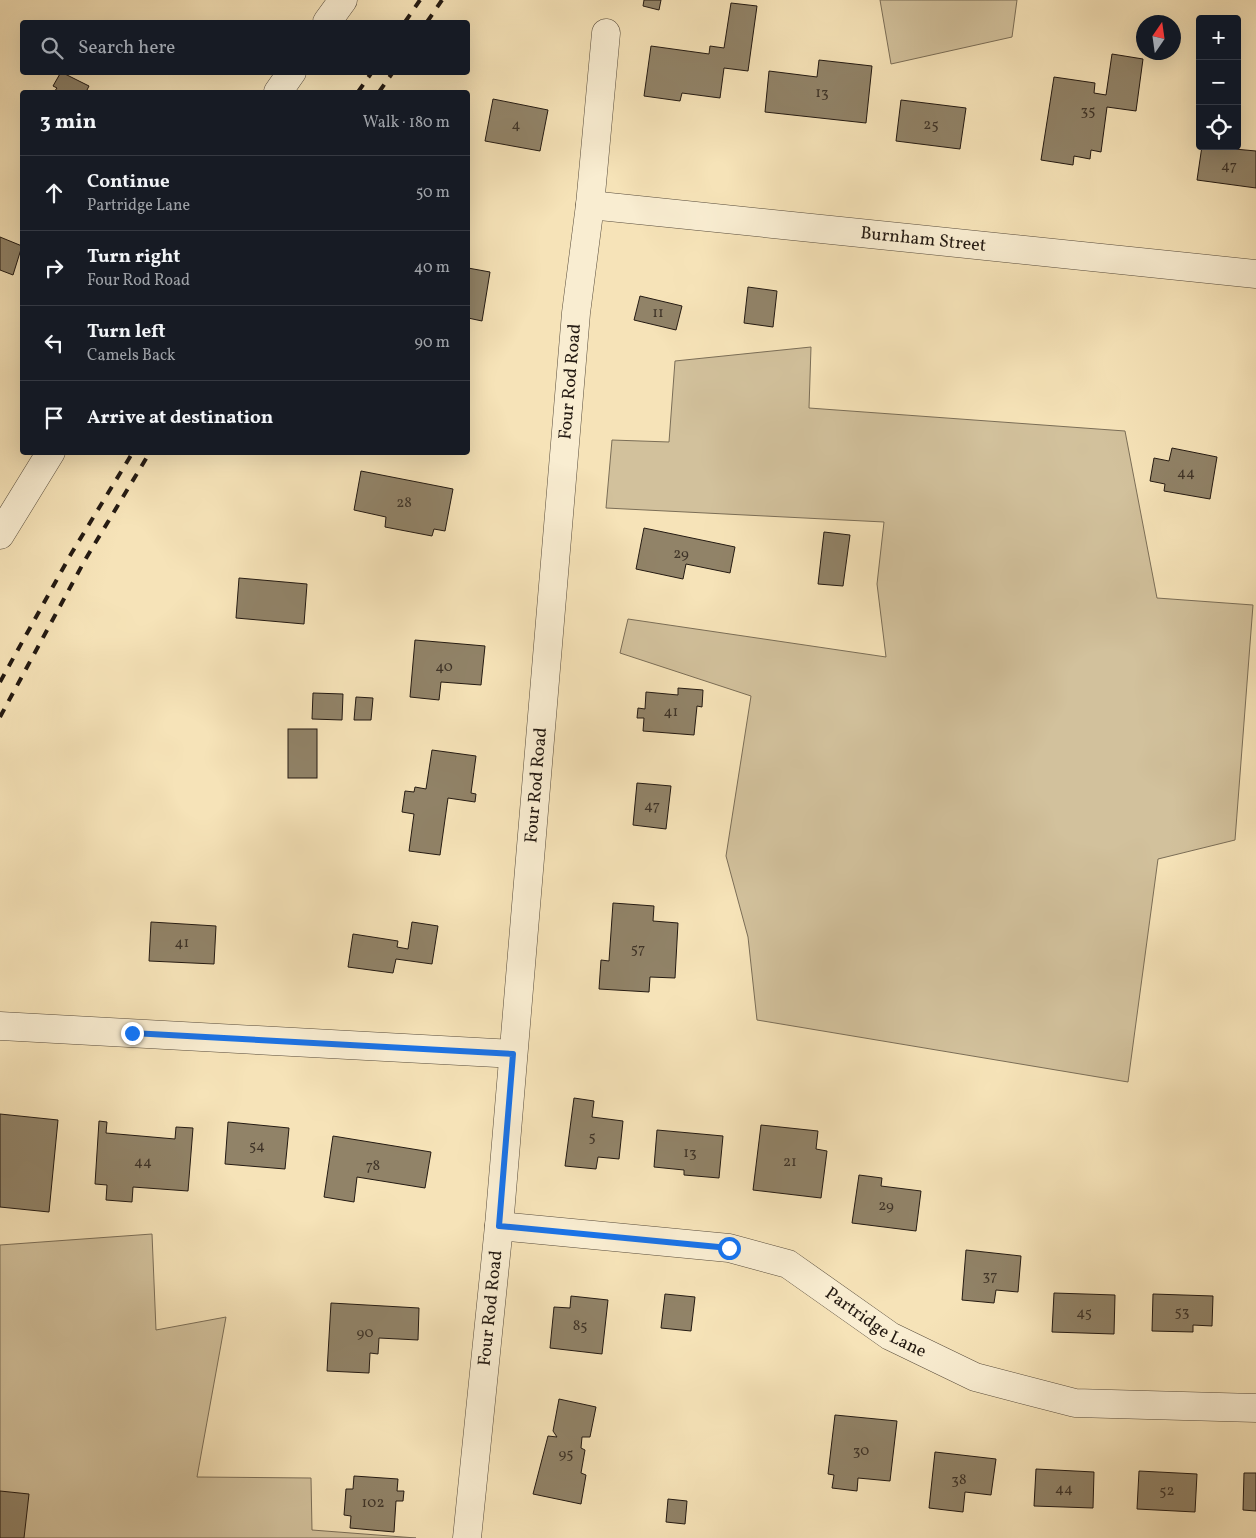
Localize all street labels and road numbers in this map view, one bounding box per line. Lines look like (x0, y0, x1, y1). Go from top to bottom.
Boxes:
street label: Burnham Street (859, 221, 987, 258)
street label: Four Rod Road (553, 323, 588, 441)
street label: Four Rod Road (519, 726, 554, 844)
street label: Four Rod Road (472, 1249, 509, 1367)
street label: Partridge Lane (820, 1281, 931, 1364)

